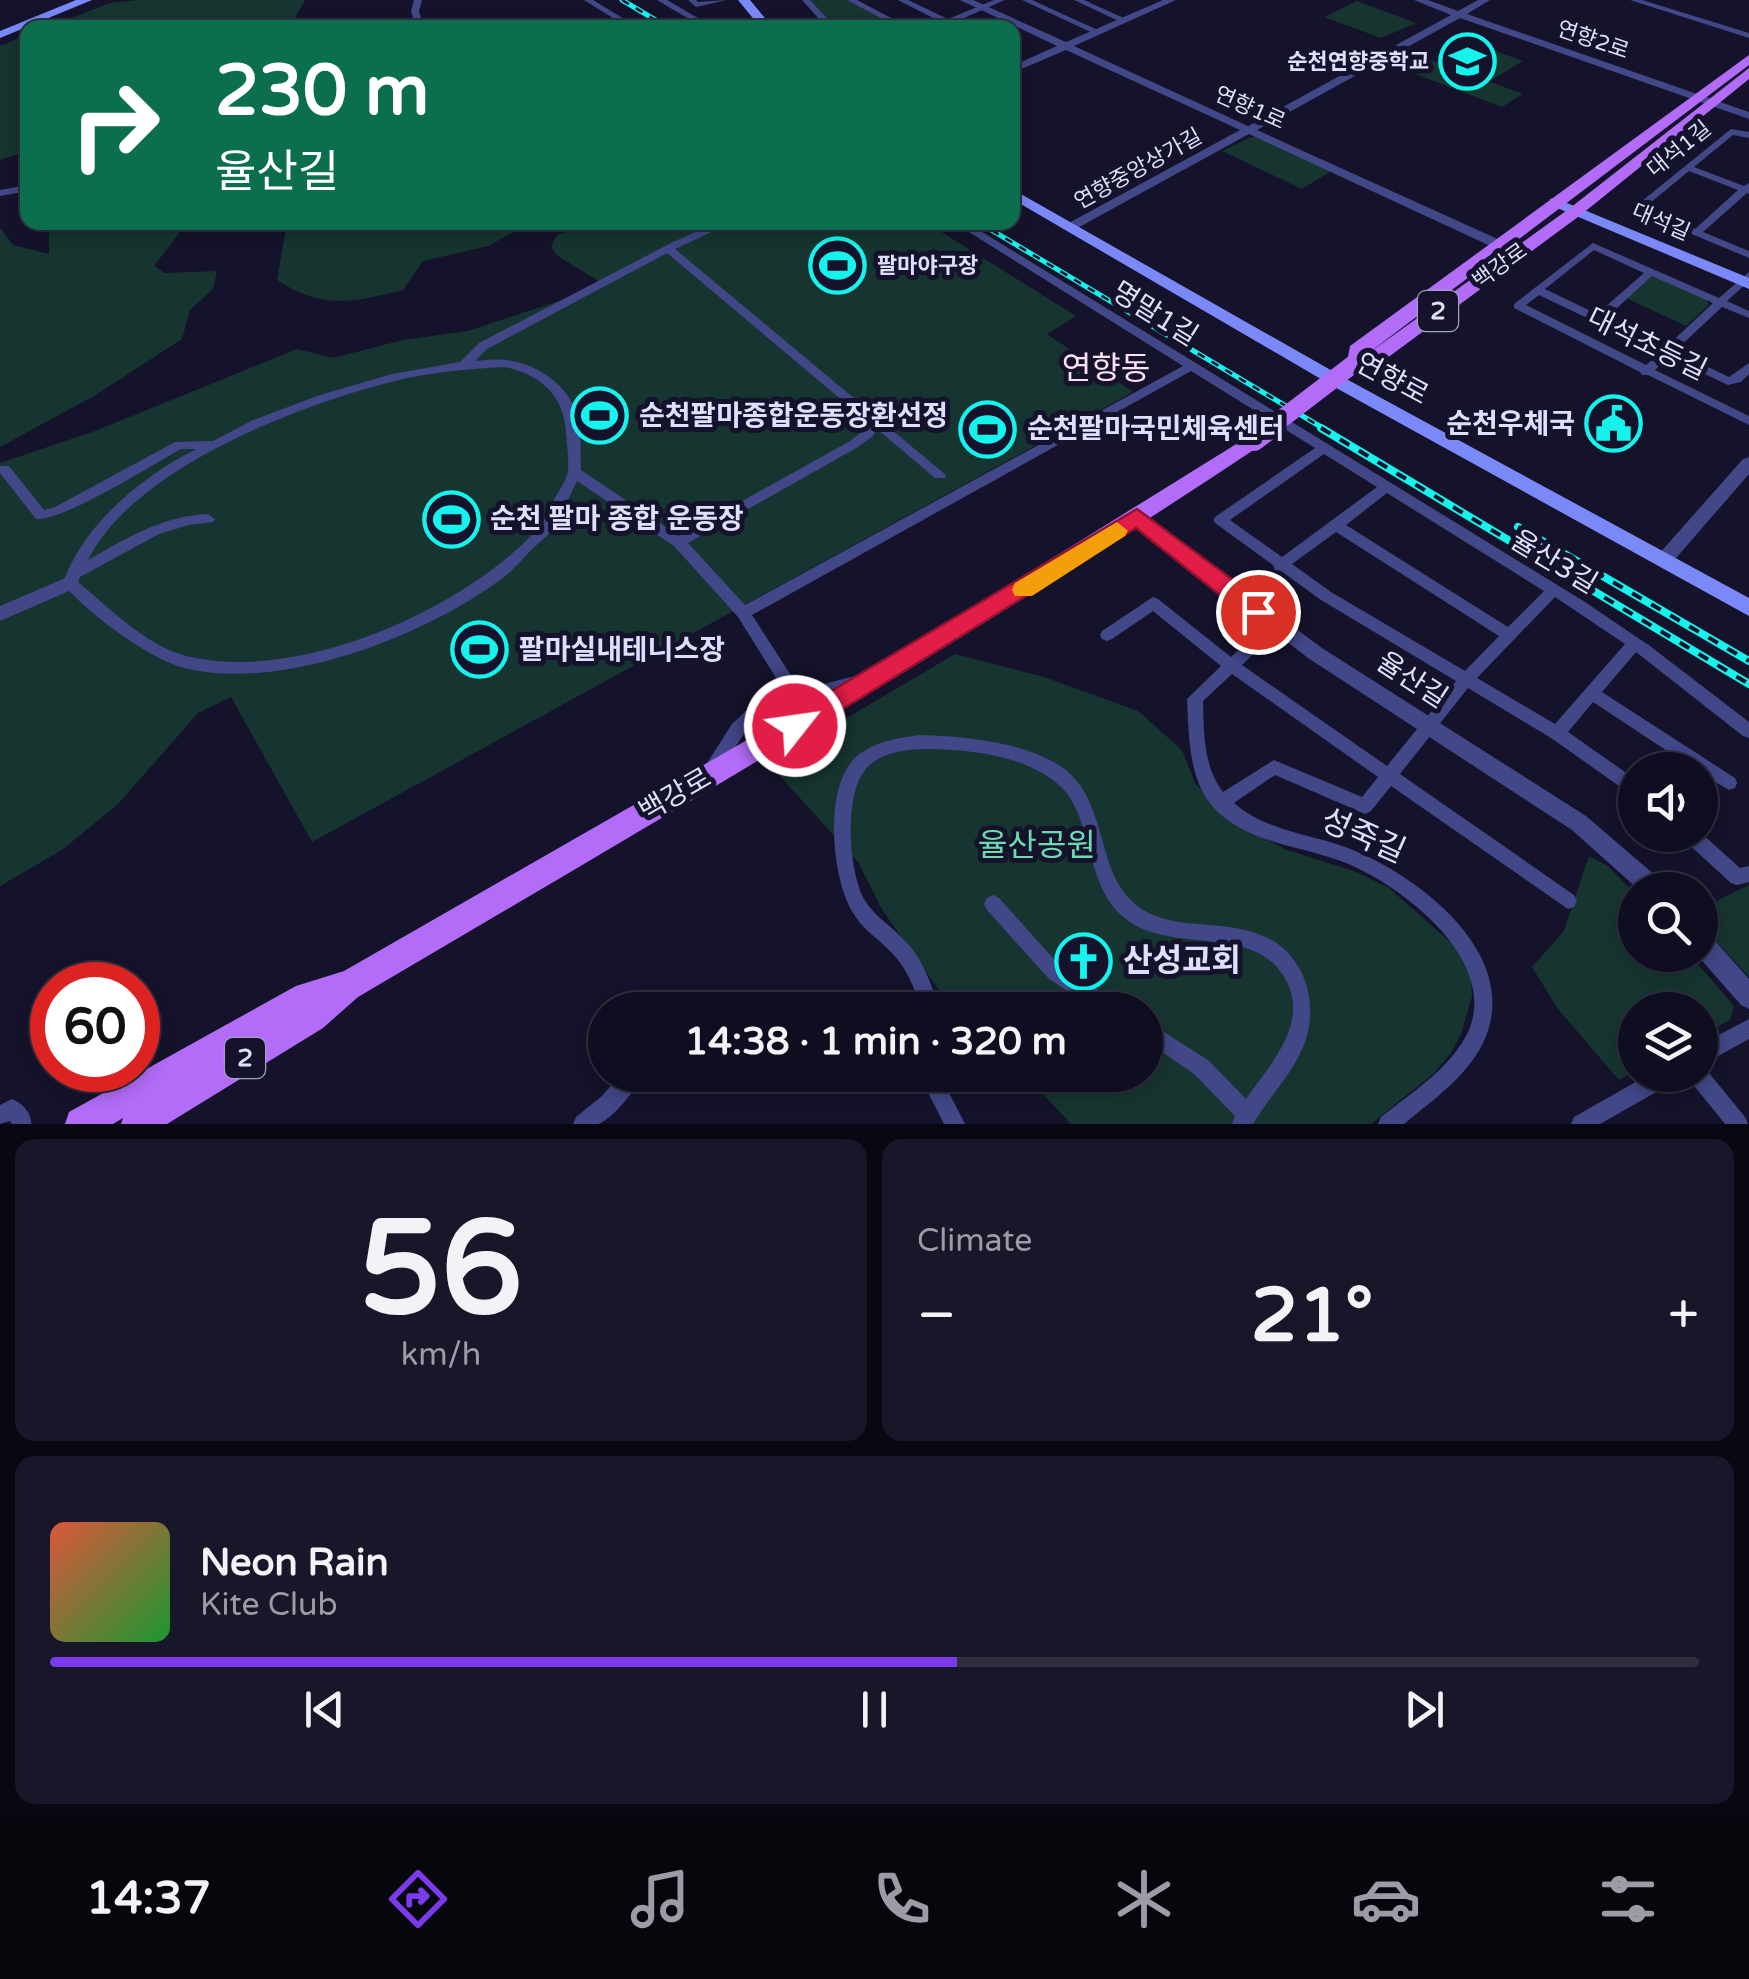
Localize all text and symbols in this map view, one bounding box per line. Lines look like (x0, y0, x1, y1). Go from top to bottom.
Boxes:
street label: 연향2로 (1554, 16, 1632, 64)
school or university icon: 순천연향중학교 (1438, 32, 1498, 92)
place label: 순천연향중학교 (1287, 49, 1429, 75)
text: 230 m (215, 50, 429, 134)
icon: right (50, 60, 180, 190)
street label: 연향1로 (1211, 81, 1289, 135)
street label: 대석1길 (1642, 115, 1716, 183)
street label: 연향중앙상가길 (1070, 123, 1206, 215)
text: 율산길 (215, 146, 339, 200)
street label: 대석길 (1628, 198, 1694, 246)
sports icon: 팔마야구장 (808, 236, 868, 296)
street label: 백강로 (1468, 238, 1532, 294)
place label: 팔마야구장 (877, 253, 978, 279)
street label: 명말1길 (1106, 274, 1204, 354)
road number: 2 (1418, 291, 1458, 331)
street label: 대석초등길 (1582, 300, 1712, 388)
street label: 연향로 (1350, 346, 1434, 412)
district label: 연향동 (1062, 350, 1150, 388)
sports icon: 순천팔마종합운동장환선정 (570, 386, 630, 446)
public building icon: 순천우체국 (1584, 394, 1644, 454)
place label: 순천팔마종합운동장환선정 (639, 399, 948, 433)
sports icon: 순천팔마국민체육센터 (958, 399, 1018, 459)
place label: 순천우체국 (1446, 407, 1575, 441)
place label: 순천팔마국민체육센터 (1027, 412, 1285, 446)
sports icon: 순천 팔마 종합 운동장 (421, 489, 481, 549)
place label: 순천 팔마 종합 운동장 (490, 502, 744, 536)
street label: 율산3길 (1505, 523, 1603, 601)
pin (1216, 570, 1301, 655)
icon: arrive (1231, 585, 1286, 640)
sports icon: 팔마실내테니스장 (450, 620, 510, 680)
place label: 팔마실내테니스장 (519, 633, 725, 667)
street label: 율산길 (1370, 645, 1454, 715)
position arrow (743, 674, 847, 778)
map controls (1618, 752, 1718, 1092)
button: sound (1618, 752, 1718, 852)
street label: 백강로 (633, 761, 717, 829)
street label: 성죽길 (1315, 801, 1411, 871)
park label: 율산공원 (978, 827, 1096, 865)
button: search (1618, 872, 1718, 972)
church icon: 산성교회 (1054, 931, 1114, 991)
place label: 산성교회 (1123, 942, 1241, 980)
speed limit sign: 60 (30, 962, 160, 1092)
button: layers (1618, 992, 1718, 1092)
text: 14:38 · 1 min · 320 m (684, 1019, 1067, 1065)
road number: 2 (225, 1038, 265, 1078)
text: 56 (359, 1193, 523, 1349)
text: Climate (917, 1222, 1032, 1260)
text: 21° (1251, 1271, 1373, 1361)
text: − (917, 1283, 956, 1349)
text: + (1668, 1283, 1699, 1349)
text: km/h (401, 1336, 481, 1374)
text: Neon Rain (200, 1540, 389, 1586)
text: Kite Club (200, 1586, 338, 1624)
icon: previous (297, 1682, 352, 1737)
icon: pause (847, 1682, 902, 1737)
icon: next (1397, 1682, 1452, 1737)
icon: directions (383, 1864, 453, 1934)
icon: music (625, 1864, 695, 1934)
icon: phone (867, 1864, 937, 1934)
icon: climate (1109, 1864, 1179, 1934)
icon: car (1351, 1864, 1421, 1934)
icon: filters (1593, 1864, 1663, 1934)
text: 14:37 (86, 1872, 211, 1926)

